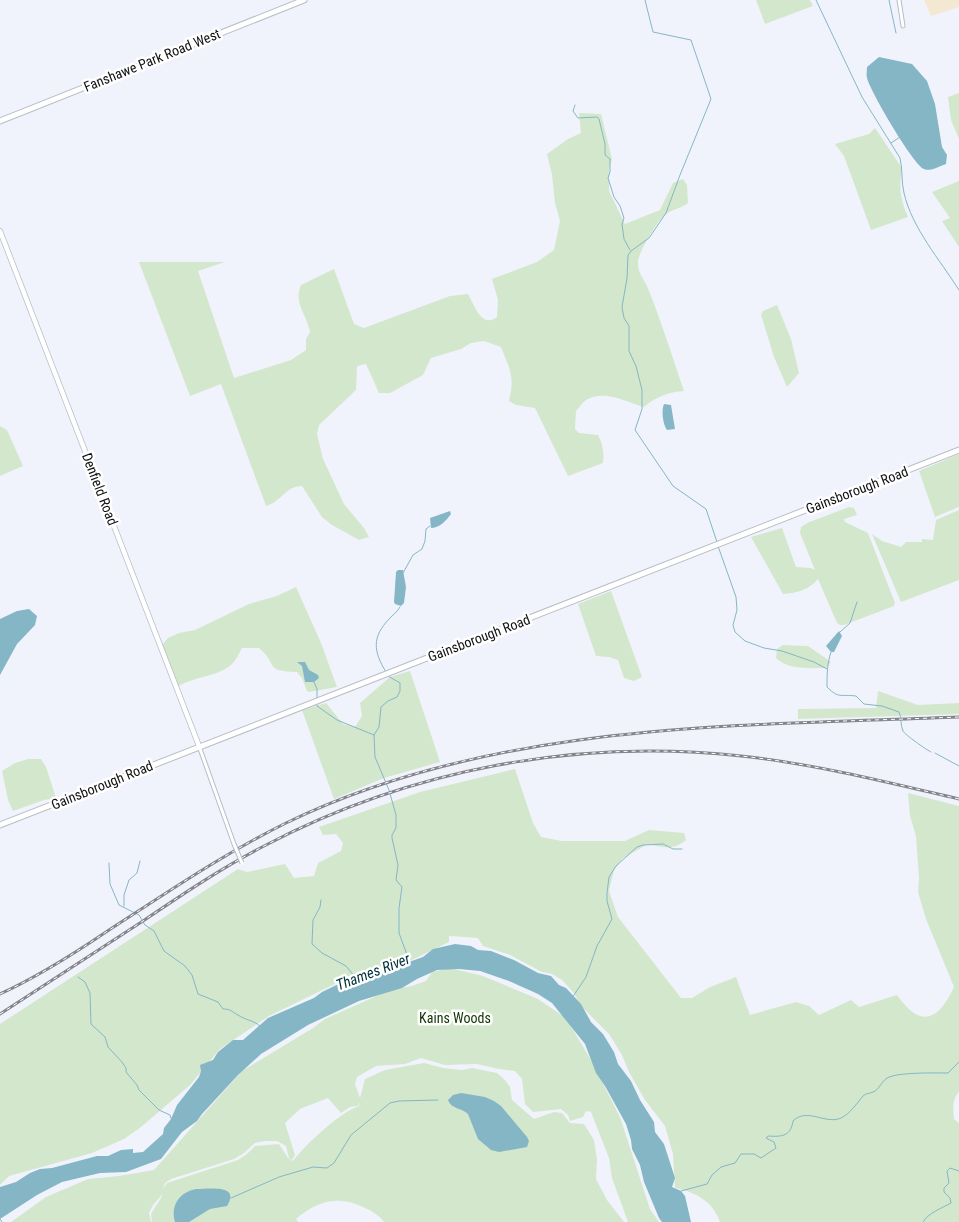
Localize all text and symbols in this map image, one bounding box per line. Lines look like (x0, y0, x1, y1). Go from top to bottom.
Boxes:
street label: Fanshawe Park Road West (81, 25, 223, 95)
street label: Denfield Road (79, 451, 121, 527)
street label: Gainsborough Road (804, 463, 910, 517)
street label: Gainsborough Road (426, 611, 532, 665)
street label: Gainsborough Road (49, 757, 155, 813)
water label: Thames River (333, 949, 413, 994)
park label: Kains Woods (419, 1010, 491, 1026)

